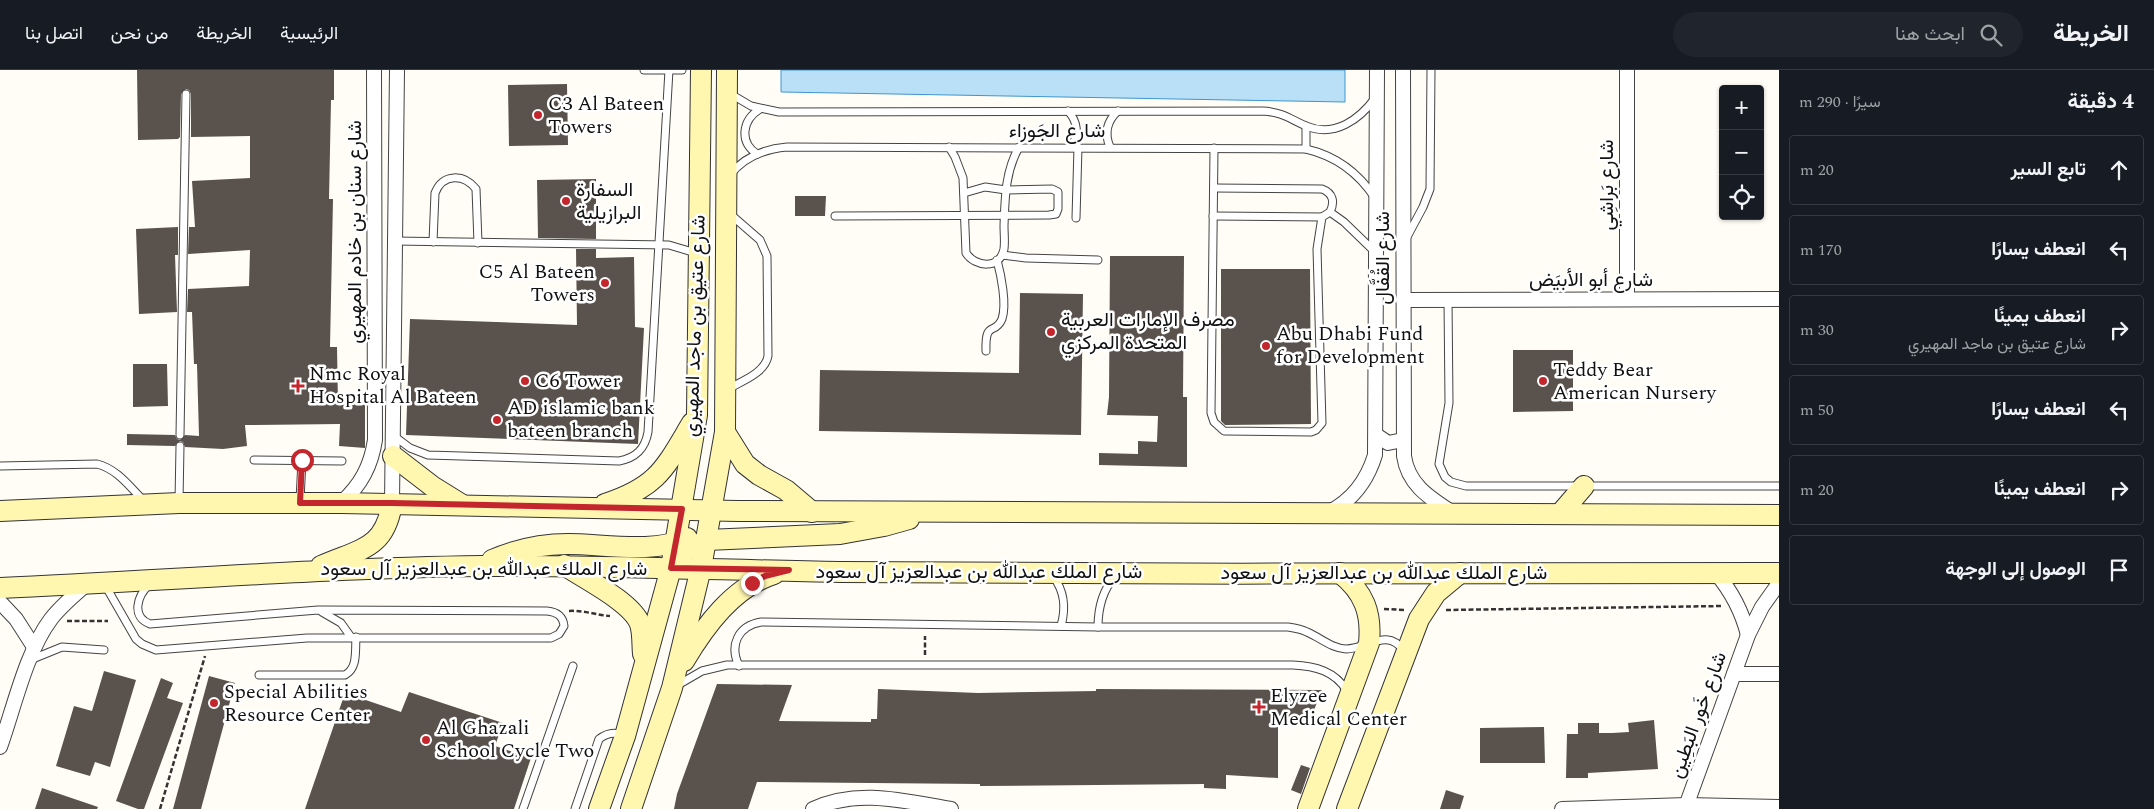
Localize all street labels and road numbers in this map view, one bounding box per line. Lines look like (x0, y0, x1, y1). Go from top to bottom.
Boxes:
street label: شارع الجَوزاء (1009, 116, 1105, 146)
street label: شارع سنان بن خادم المهيري (340, 120, 371, 344)
street label: شارع بَراشِي (1592, 140, 1623, 230)
street label: شارع القُفَّال (1368, 211, 1398, 305)
street label: شارع عتيق بن ماجد المهيري (676, 214, 715, 438)
street label: شارع أبو الأبيَض (1529, 265, 1653, 295)
street label: شارع الملك عبدالله بن عبدالعزيز آل سعود (321, 554, 647, 584)
street label: شارع الملك عبدالله بن عبدالعزيز آل سعود (816, 557, 1142, 587)
street label: شارع الملك عبدالله بن عبدالعزيز آل سعود (1221, 558, 1547, 588)
street label: شارع خَور البَطِين (1661, 648, 1735, 782)

